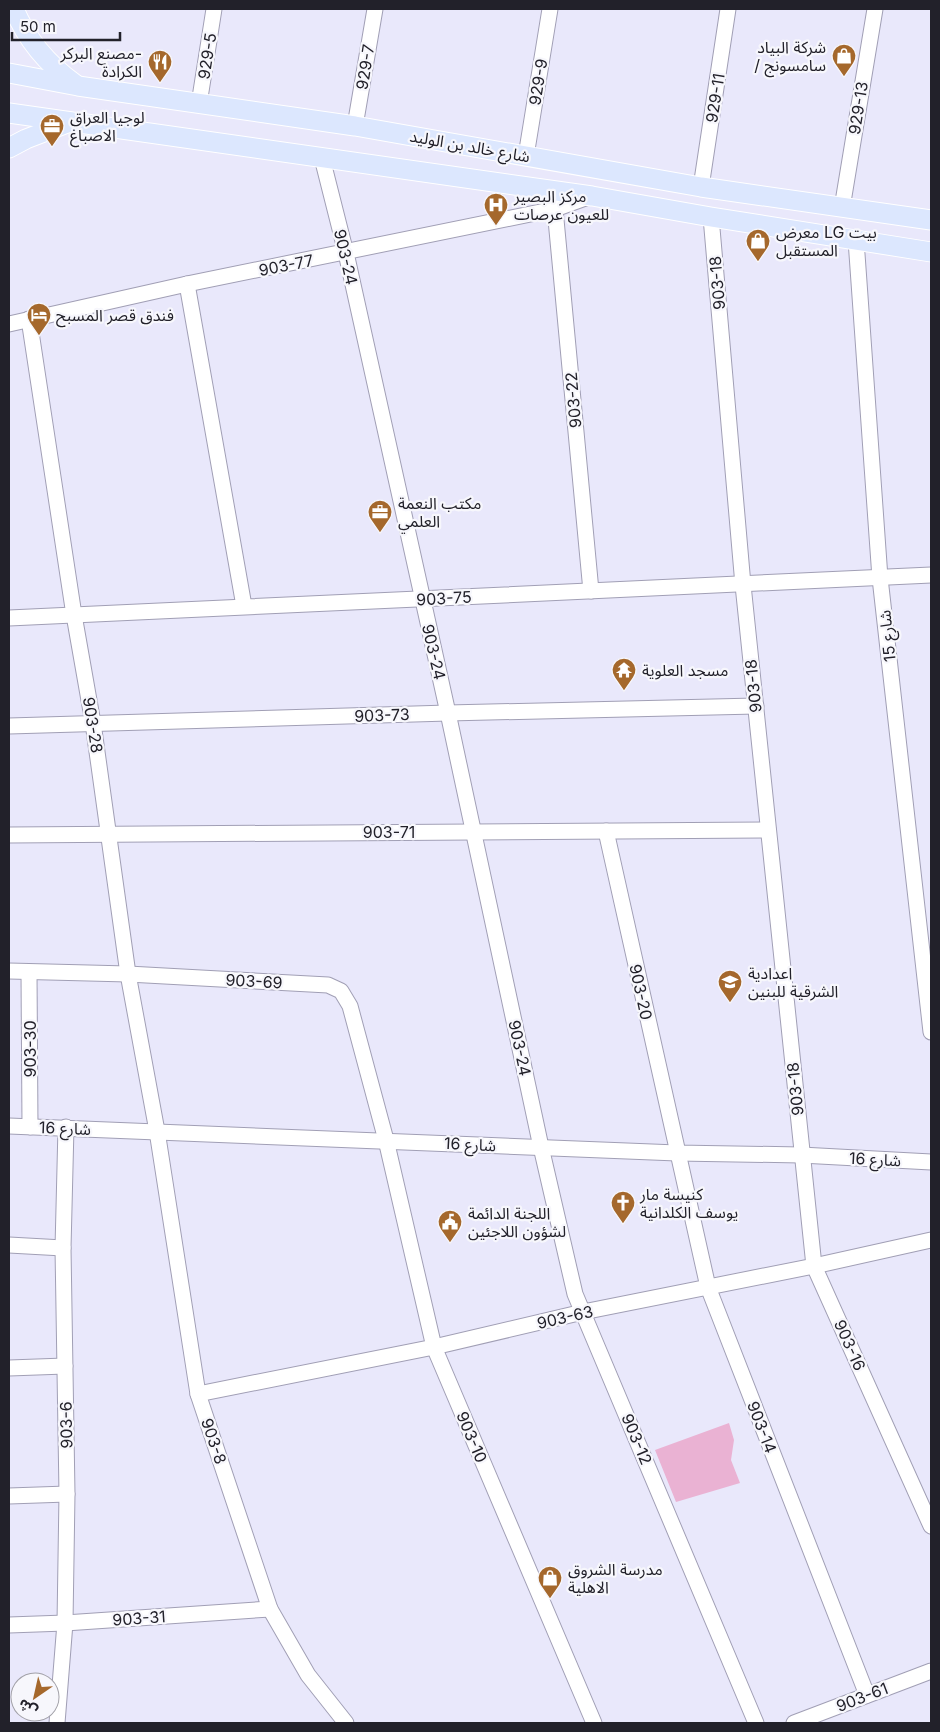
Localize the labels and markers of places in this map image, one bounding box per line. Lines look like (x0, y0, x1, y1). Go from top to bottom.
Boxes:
place label: شركة البياد / سامسونج (754, 37, 826, 78)
place label: مصنع البركر- الكرادة (59, 43, 142, 81)
shop icon: شركة البياد / سامسونج (831, 43, 857, 77)
restaurant icon: مصنع البركر- الكرادة (147, 49, 173, 83)
place label: لوجيا العراق الاصباغ (70, 107, 145, 148)
office icon: لوجيا العراق الاصباغ (39, 113, 65, 147)
place label: مركز البصير للعيون عرصات (513, 186, 609, 224)
hospital icon: مركز البصير للعيون عرصات (483, 192, 509, 226)
place label: معرض LG بيت المستقبل (776, 222, 877, 260)
shop icon: معرض LG بيت المستقبل (745, 228, 771, 262)
hotel icon: فندق قصر المسبح (26, 302, 52, 336)
place label: فندق قصر المسبح (56, 305, 174, 328)
place label: مكتب النعمة العلمي (398, 493, 481, 534)
office icon: مكتب النعمة العلمي (367, 499, 393, 533)
temple icon: مسجد العلوية (611, 657, 637, 691)
place label: مسجد العلوية (642, 660, 728, 680)
place label: اعدادية الشرقية للبنين (748, 963, 838, 1001)
school or university icon: اعدادية الشرقية للبنين (717, 969, 743, 1003)
place label: كنيسة مار يوسف الكلدانية (639, 1184, 738, 1222)
church icon: كنيسة مار يوسف الكلدانية (610, 1190, 636, 1224)
place label: اللجنة الدائمة لشؤون اللاجئين (468, 1203, 566, 1241)
public building icon: اللجنة الدائمة لشؤون اللاجئين (437, 1209, 463, 1243)
place label: مدرسة الشروق الاهلية (568, 1559, 663, 1597)
shop icon: مدرسة الشروق الاهلية (537, 1565, 563, 1599)

